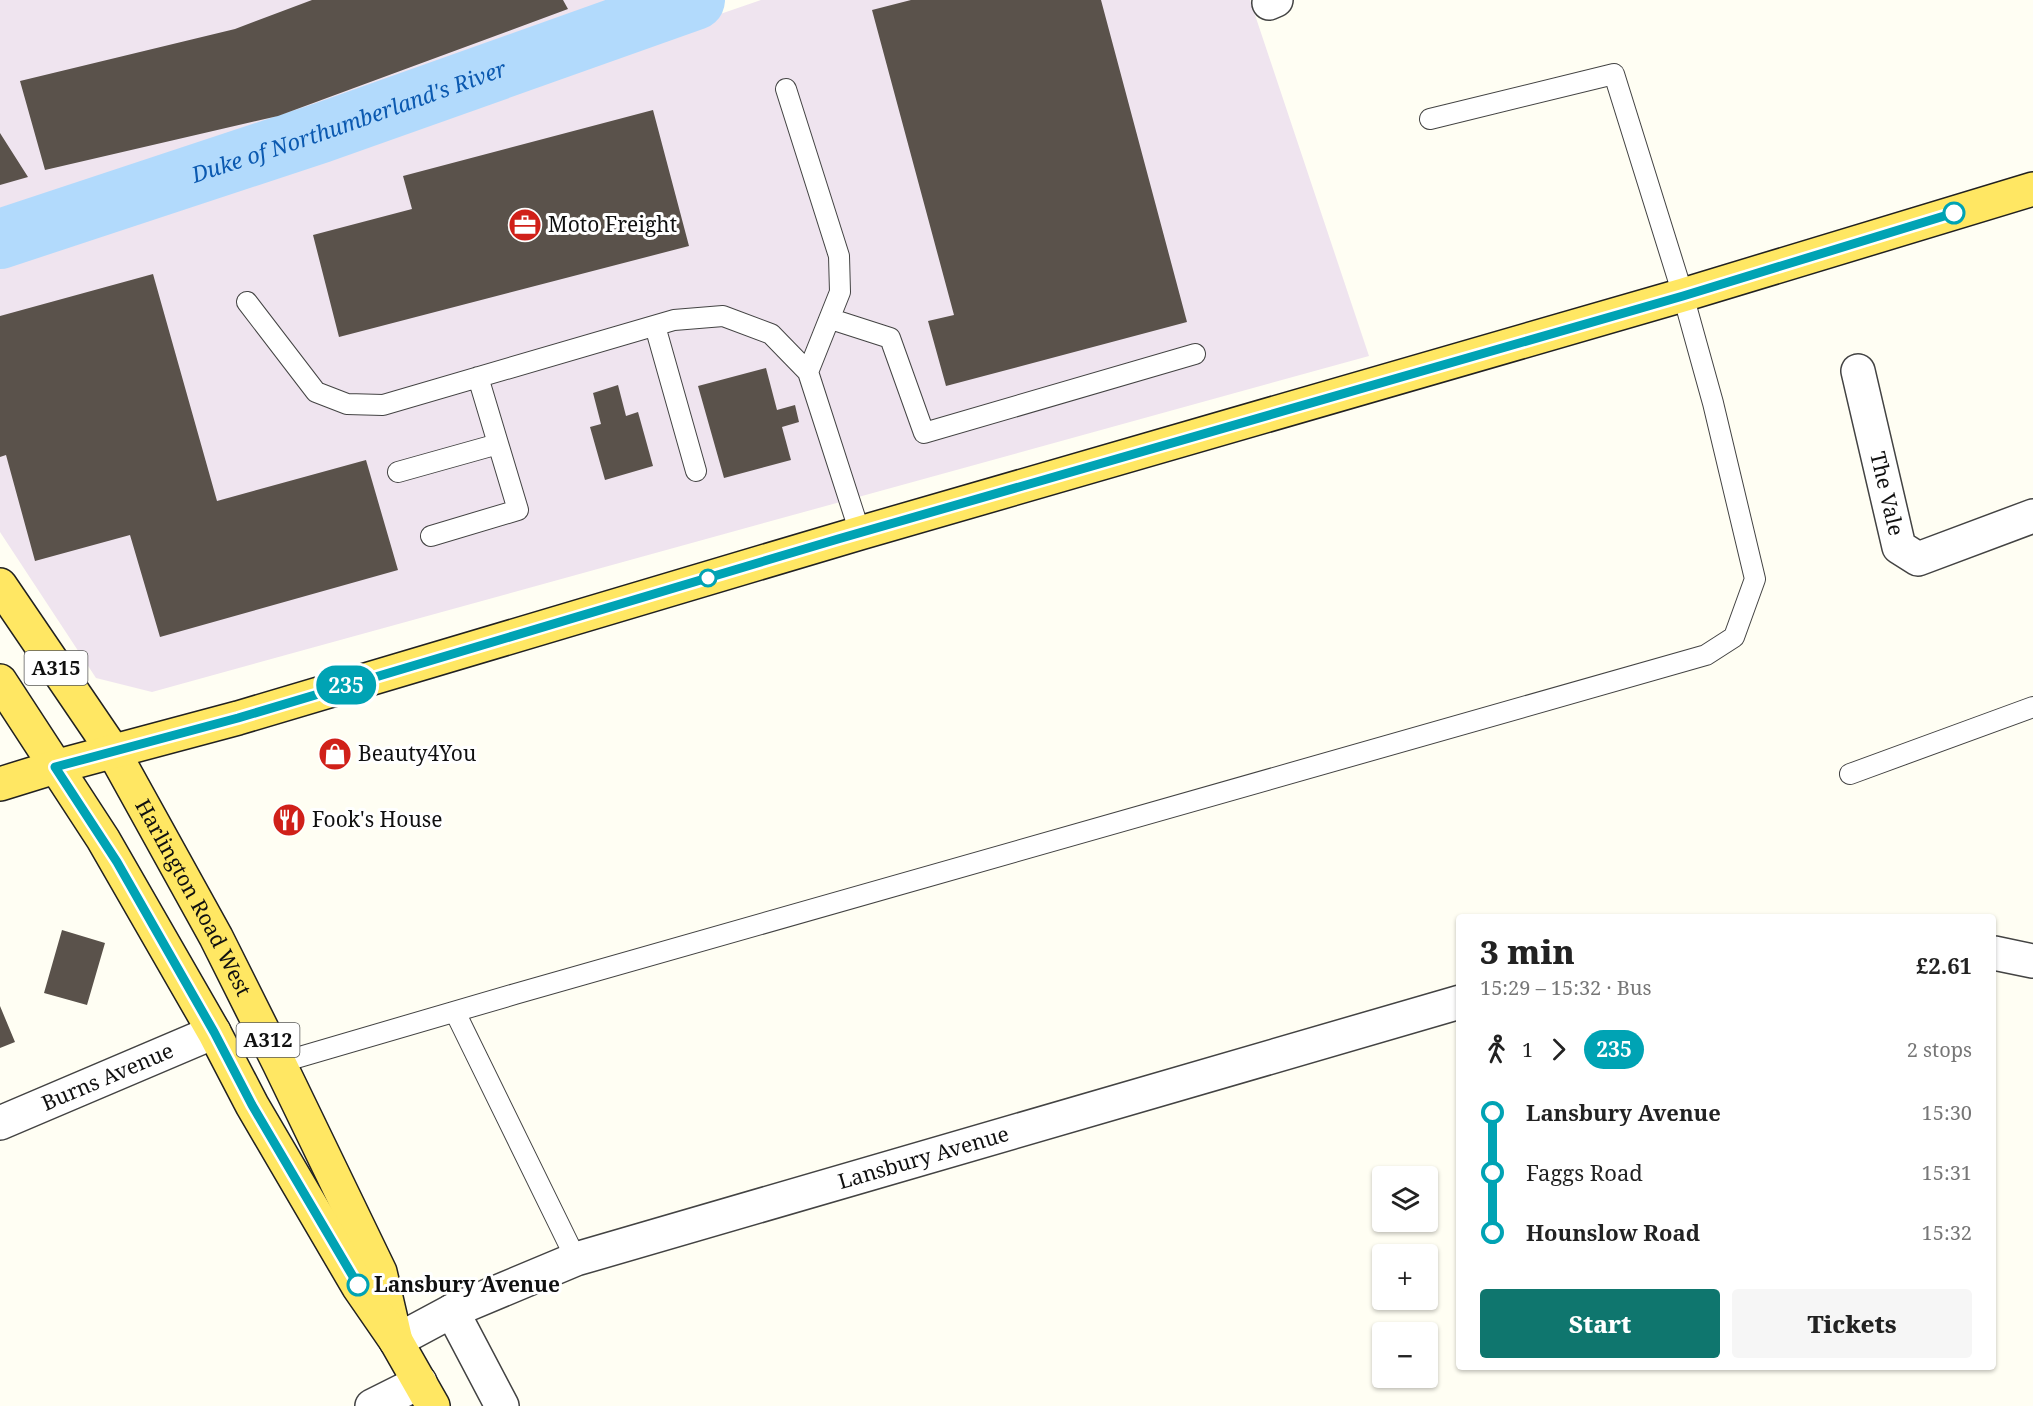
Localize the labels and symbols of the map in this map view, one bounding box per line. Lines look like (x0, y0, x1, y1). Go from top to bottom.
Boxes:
water label: Duke of Northumberland's River (186, 52, 511, 189)
unlabelled marker (1943, 202, 1965, 224)
office icon: Moto Freight (507, 207, 543, 243)
place label: Moto Freight (548, 210, 677, 238)
street label: The Vale (1864, 449, 1911, 538)
unlabelled marker (699, 569, 717, 587)
road number: A315 (25, 651, 88, 685)
line badge: 235 (312, 666, 380, 704)
shop icon: Beauty4You (317, 736, 353, 772)
place label: Beauty4You (358, 739, 476, 767)
street label: Harlington Road West (129, 794, 258, 1001)
restaurant icon: Fook's House (271, 802, 307, 838)
place label: Fook's House (312, 805, 442, 833)
road number: A312 (236, 1023, 300, 1057)
street label: Burns Avenue (37, 1036, 177, 1117)
street label: Lansbury Avenue (835, 1119, 1012, 1195)
place label: Lansbury Avenue (374, 1270, 560, 1298)
marker: Lansbury Avenue (347, 1274, 369, 1296)

